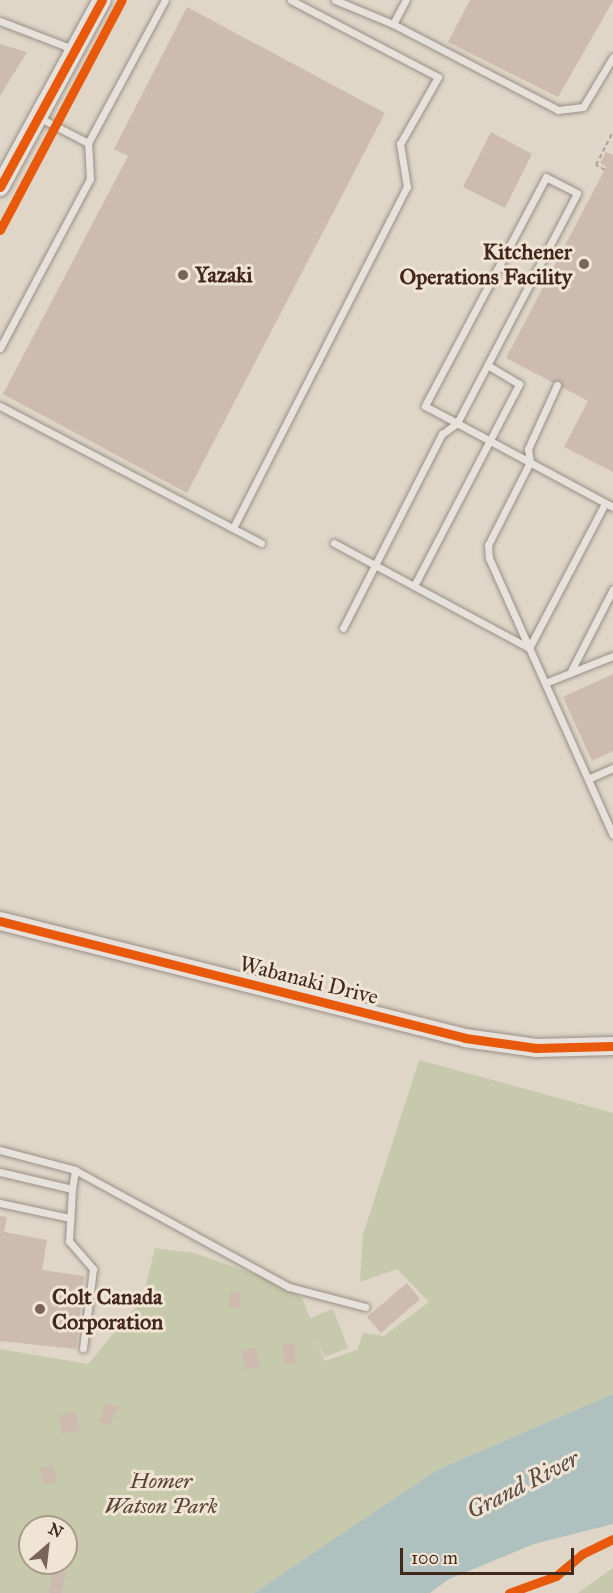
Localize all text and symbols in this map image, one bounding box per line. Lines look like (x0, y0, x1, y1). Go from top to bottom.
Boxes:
place label: Kitchener Operations Facility (399, 238, 572, 290)
marker: Kitchener Operations Facility (577, 257, 591, 271)
place label: Yazaki (195, 262, 253, 288)
marker: Yazaki (176, 268, 190, 282)
street label: Wabanaki Drive (237, 950, 381, 1010)
place label: Colt Canada Corporation (52, 1283, 163, 1334)
marker: Colt Canada Corporation (33, 1302, 47, 1316)
water label: Grand River (462, 1444, 584, 1526)
park label: Homer Watson Park (105, 1467, 217, 1518)
north arrow (18, 1515, 78, 1575)
text: N (45, 1519, 66, 1542)
scale bar (403, 1536, 577, 1574)
text: 100 m (411, 1547, 458, 1569)

